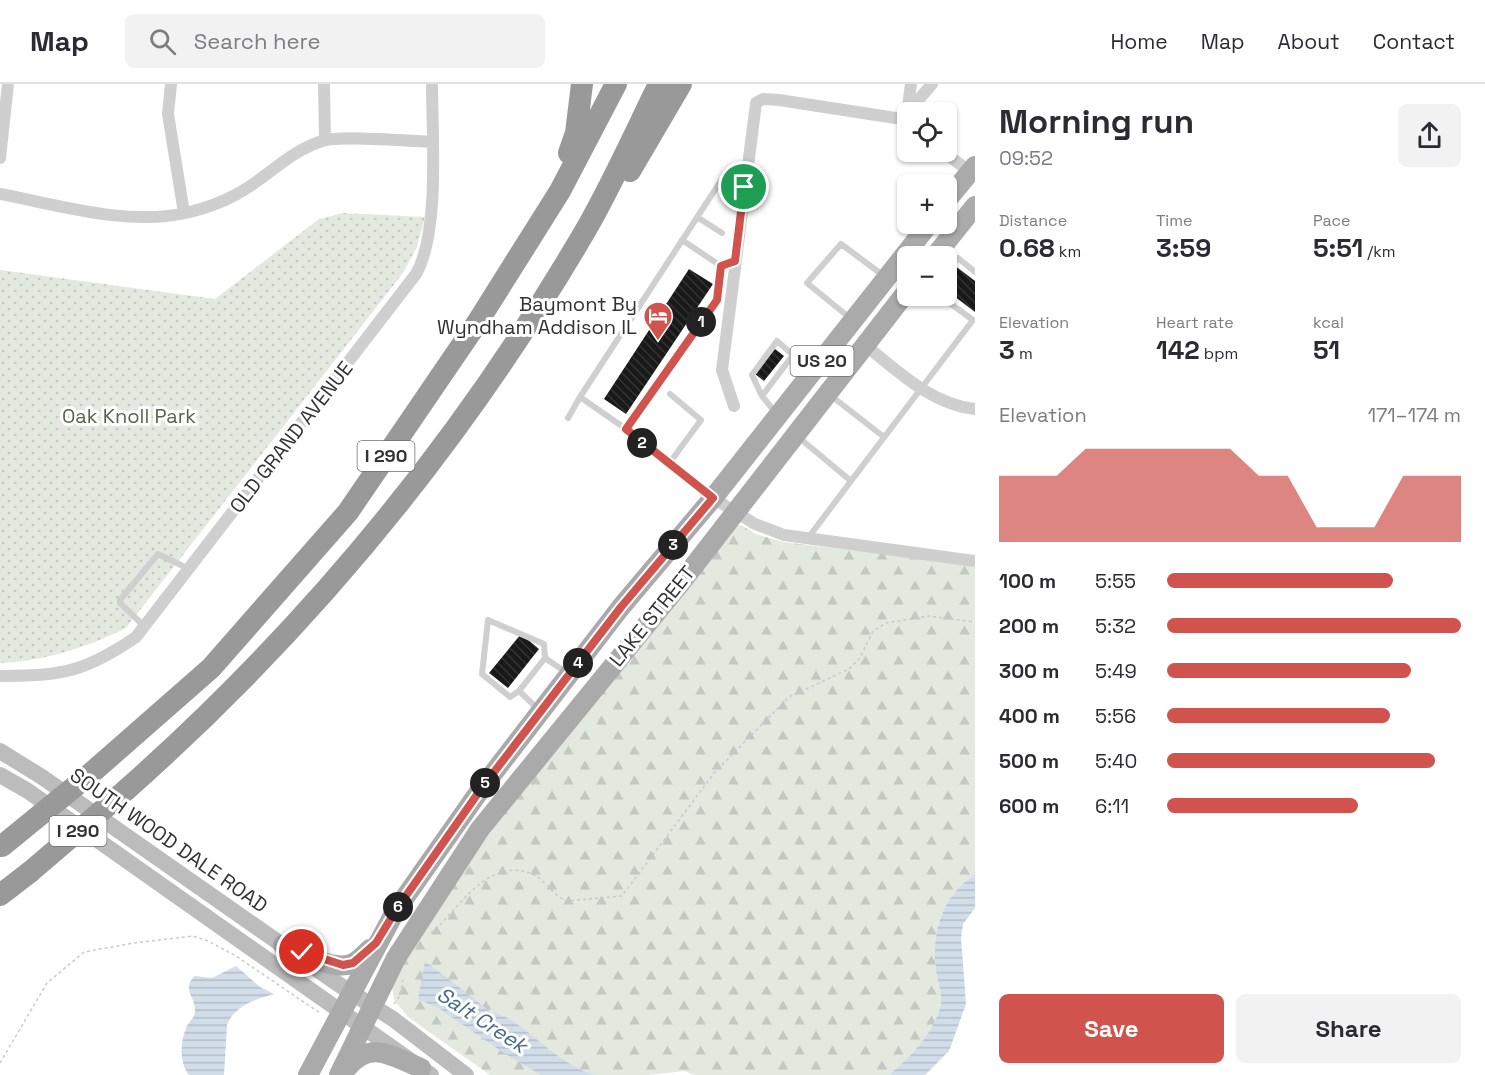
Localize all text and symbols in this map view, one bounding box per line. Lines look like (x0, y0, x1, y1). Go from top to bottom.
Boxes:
search box (125, 14, 545, 68)
text: Map (30, 23, 89, 59)
icon: search (146, 25, 179, 58)
text: Search here (194, 27, 321, 55)
text: Home (1110, 28, 1168, 55)
text: Map (1201, 28, 1245, 55)
text: About (1278, 28, 1340, 55)
text: Contact (1373, 28, 1455, 55)
text: Morning run (999, 101, 1194, 143)
map controls (897, 102, 957, 306)
button: locate (897, 102, 957, 162)
button: share (1398, 104, 1461, 167)
text: 09:52 (999, 145, 1053, 171)
pin (718, 161, 769, 212)
icon: arrive (727, 170, 760, 203)
button: + (897, 174, 957, 234)
text: Distance (999, 210, 1067, 231)
text: Time (1156, 210, 1192, 231)
text: Pace (1313, 210, 1350, 231)
text: 0.68 (999, 231, 1055, 265)
text: 3:59 (1156, 231, 1211, 265)
text: 5:51 (1313, 231, 1363, 265)
text: km (1055, 241, 1081, 262)
text: /km (1363, 241, 1396, 262)
button: − (897, 246, 957, 306)
place label: Baymont By Wyndham Addison IL (437, 291, 637, 340)
hotel icon: Baymont By Wyndham Addison IL (642, 300, 674, 342)
pin: 1 (686, 307, 716, 337)
text: 1 (697, 311, 705, 332)
text: Elevation (999, 312, 1069, 333)
text: Heart rate (1156, 312, 1234, 333)
text: kcal (1313, 312, 1344, 333)
text: 3 (999, 333, 1015, 367)
text: 142 (1156, 333, 1200, 367)
text: 51 (1313, 333, 1340, 367)
text: m (1015, 343, 1033, 364)
text: bpm (1200, 343, 1238, 364)
road number: US 20 (790, 346, 854, 376)
street label: OLD GRAND AVENUE (224, 356, 358, 518)
text: Elevation (999, 402, 1087, 428)
text: 171–174 m (1368, 402, 1461, 428)
park label: Oak Knoll Park (62, 403, 196, 429)
pin: 2 (627, 428, 657, 458)
text: 2 (637, 432, 647, 453)
road number: I 290 (358, 441, 414, 471)
pin: 3 (658, 530, 688, 560)
text: 3 (668, 534, 678, 555)
street label: LAKE STREET (603, 560, 701, 672)
text: 100 m (999, 568, 1056, 594)
text: 5:55 (1095, 568, 1136, 594)
text: 200 m (999, 613, 1059, 639)
text: 5:32 (1095, 613, 1136, 639)
pin: 4 (563, 648, 593, 678)
text: 4 (573, 652, 583, 673)
text: 300 m (999, 658, 1059, 684)
text: 5:49 (1095, 658, 1137, 684)
text: 400 m (999, 703, 1060, 729)
text: 5:56 (1095, 703, 1136, 729)
text: 500 m (999, 748, 1059, 774)
text: 5:40 (1095, 748, 1137, 774)
street label: SOUTH WOOD DALE ROAD (65, 762, 273, 918)
pin: 5 (470, 768, 500, 798)
text: 5 (480, 772, 490, 793)
text: 600 m (999, 793, 1059, 819)
text: 6:11 (1095, 793, 1129, 819)
road number: I 290 (50, 816, 106, 846)
pin: 6 (383, 892, 413, 922)
text: 6 (393, 896, 403, 917)
pin (276, 926, 327, 977)
icon: check (285, 935, 318, 968)
water label: Salt Creek (432, 980, 535, 1060)
button: Save (999, 994, 1224, 1063)
button: Share (1236, 994, 1461, 1063)

